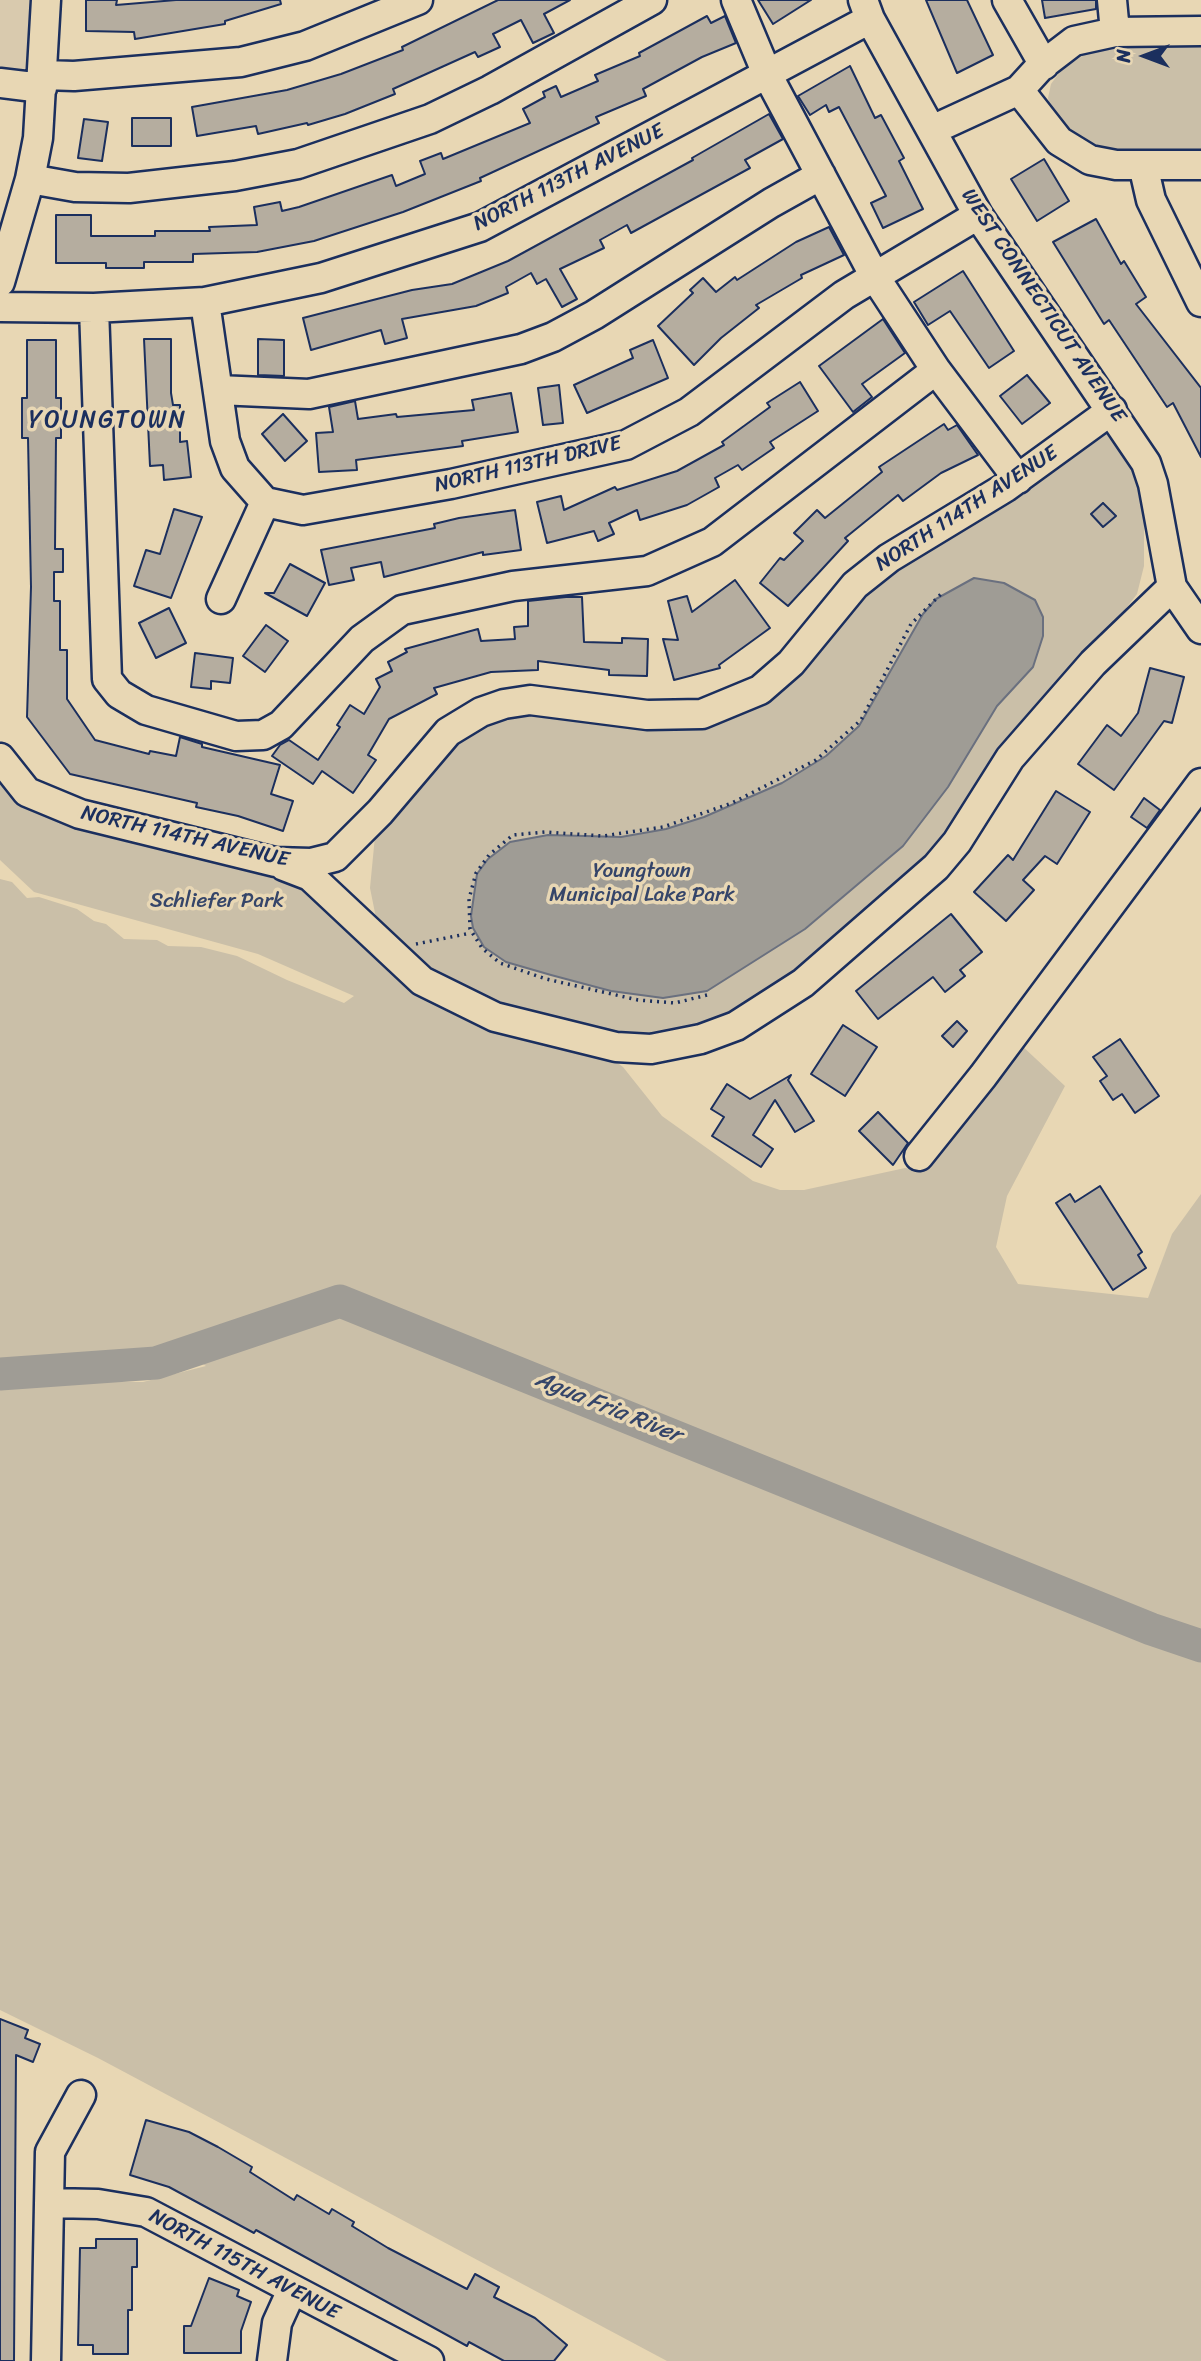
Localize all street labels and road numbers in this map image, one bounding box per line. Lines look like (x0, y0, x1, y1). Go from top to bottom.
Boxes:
street label: NORTH 113TH AVENUE (469, 119, 669, 237)
street label: WEST CONNECTICUT AVENUE (955, 184, 1131, 428)
street label: NORTH 113TH DRIVE (432, 431, 624, 499)
street label: NORTH 114TH AVENUE (871, 441, 1063, 577)
street label: NORTH 114TH AVENUE (79, 801, 291, 873)
street label: NORTH 115TH AVENUE (144, 2204, 344, 2326)

